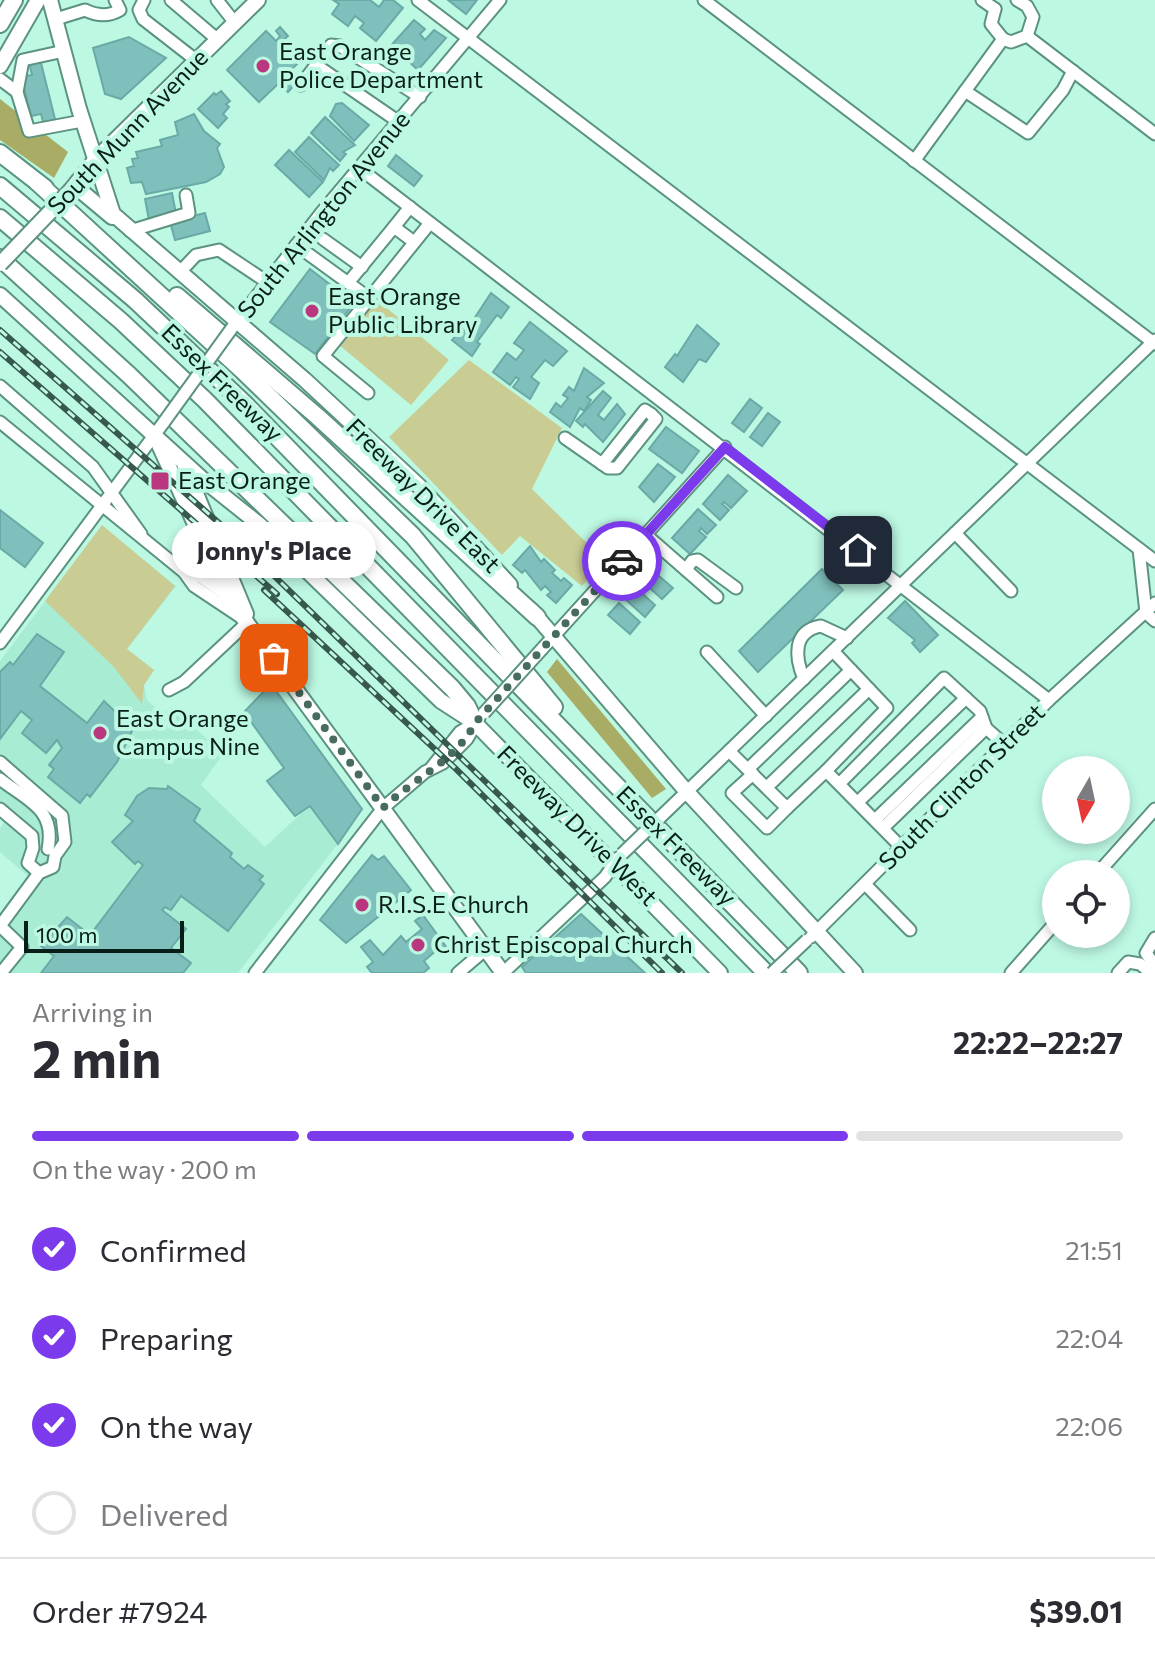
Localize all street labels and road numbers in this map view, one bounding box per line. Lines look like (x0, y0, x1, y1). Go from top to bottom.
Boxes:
street label: South Munn Avenue (41, 42, 213, 220)
street label: South Arlington Avenue (231, 105, 415, 323)
street label: Essex Freeway (156, 317, 290, 447)
street label: Freeway Drive East (341, 412, 507, 578)
street label: South Clinton Street (872, 697, 1050, 875)
street label: Freeway Drive West (492, 739, 664, 911)
street label: Essex Freeway (611, 779, 743, 911)

